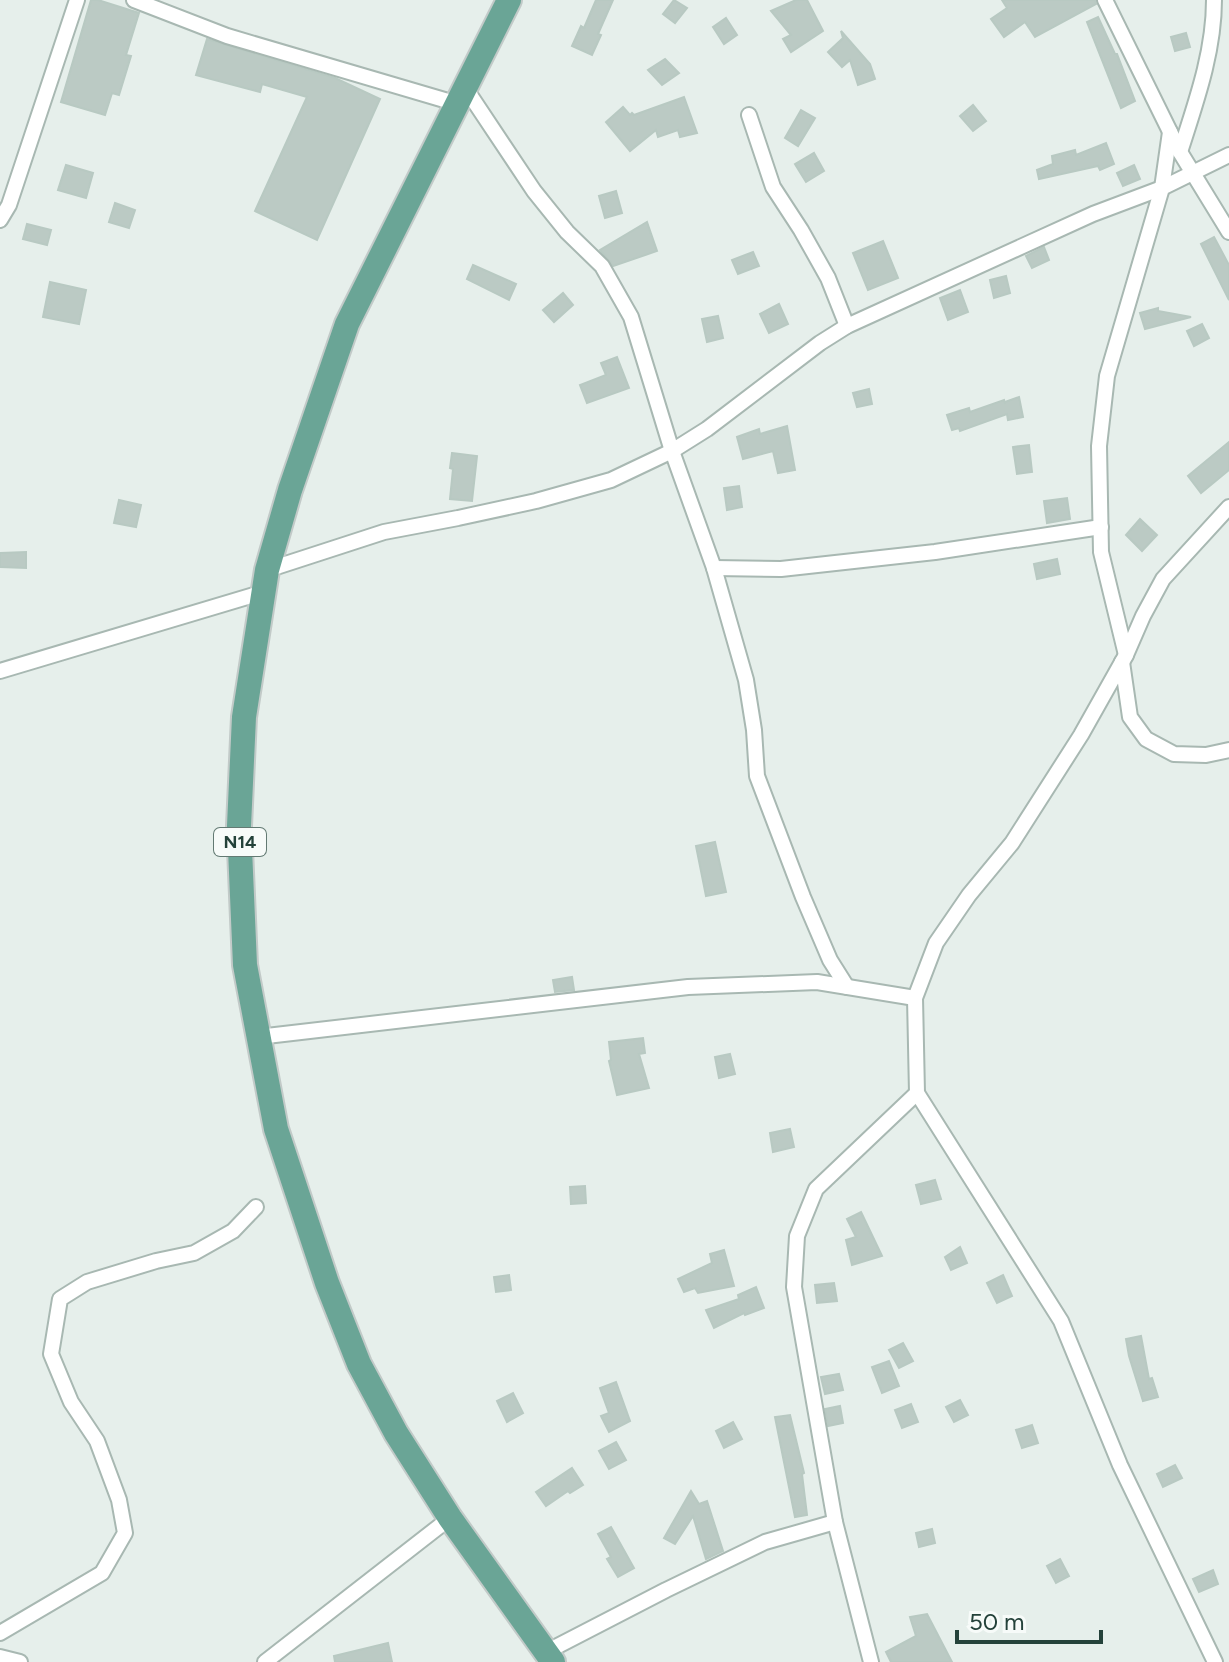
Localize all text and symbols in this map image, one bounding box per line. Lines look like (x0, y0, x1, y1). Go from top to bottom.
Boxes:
road number: N14 (214, 828, 266, 856)
scale bar (957, 1594, 1101, 1644)
text: 50 m (969, 1607, 1025, 1636)

